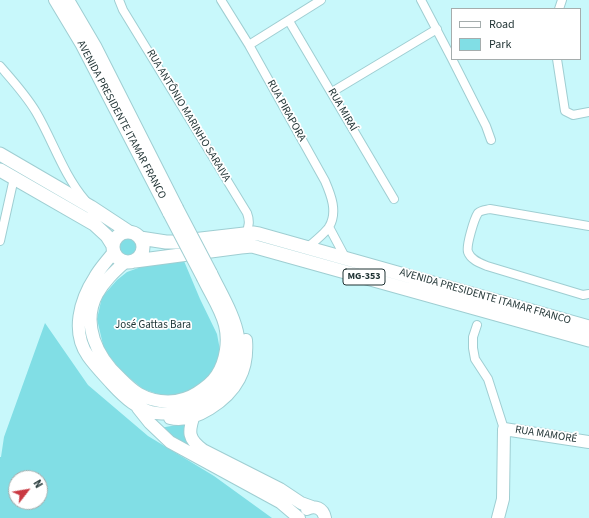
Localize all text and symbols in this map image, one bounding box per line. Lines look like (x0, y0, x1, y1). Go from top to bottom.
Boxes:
legend (451, 8, 581, 60)
text: Road (489, 16, 515, 33)
text: Park (489, 36, 511, 53)
street label: AVENIDA PRESIDENTE ITAMAR FRANCO (74, 39, 168, 201)
street label: RUA ANTÔNIO MARINHO SARAIVA (143, 47, 233, 185)
street label: RUA PIRAPORA (264, 78, 308, 144)
street label: RUA MIRAÍ (324, 86, 360, 134)
street label: AVENIDA PRESIDENTE ITAMAR FRANCO (398, 266, 572, 328)
road number: MG-353 (343, 269, 385, 285)
park label: José Gattas Bara (115, 319, 191, 333)
street label: RUA MAMORÉ (514, 424, 578, 446)
north arrow (8, 470, 48, 510)
text: N (30, 477, 46, 491)

